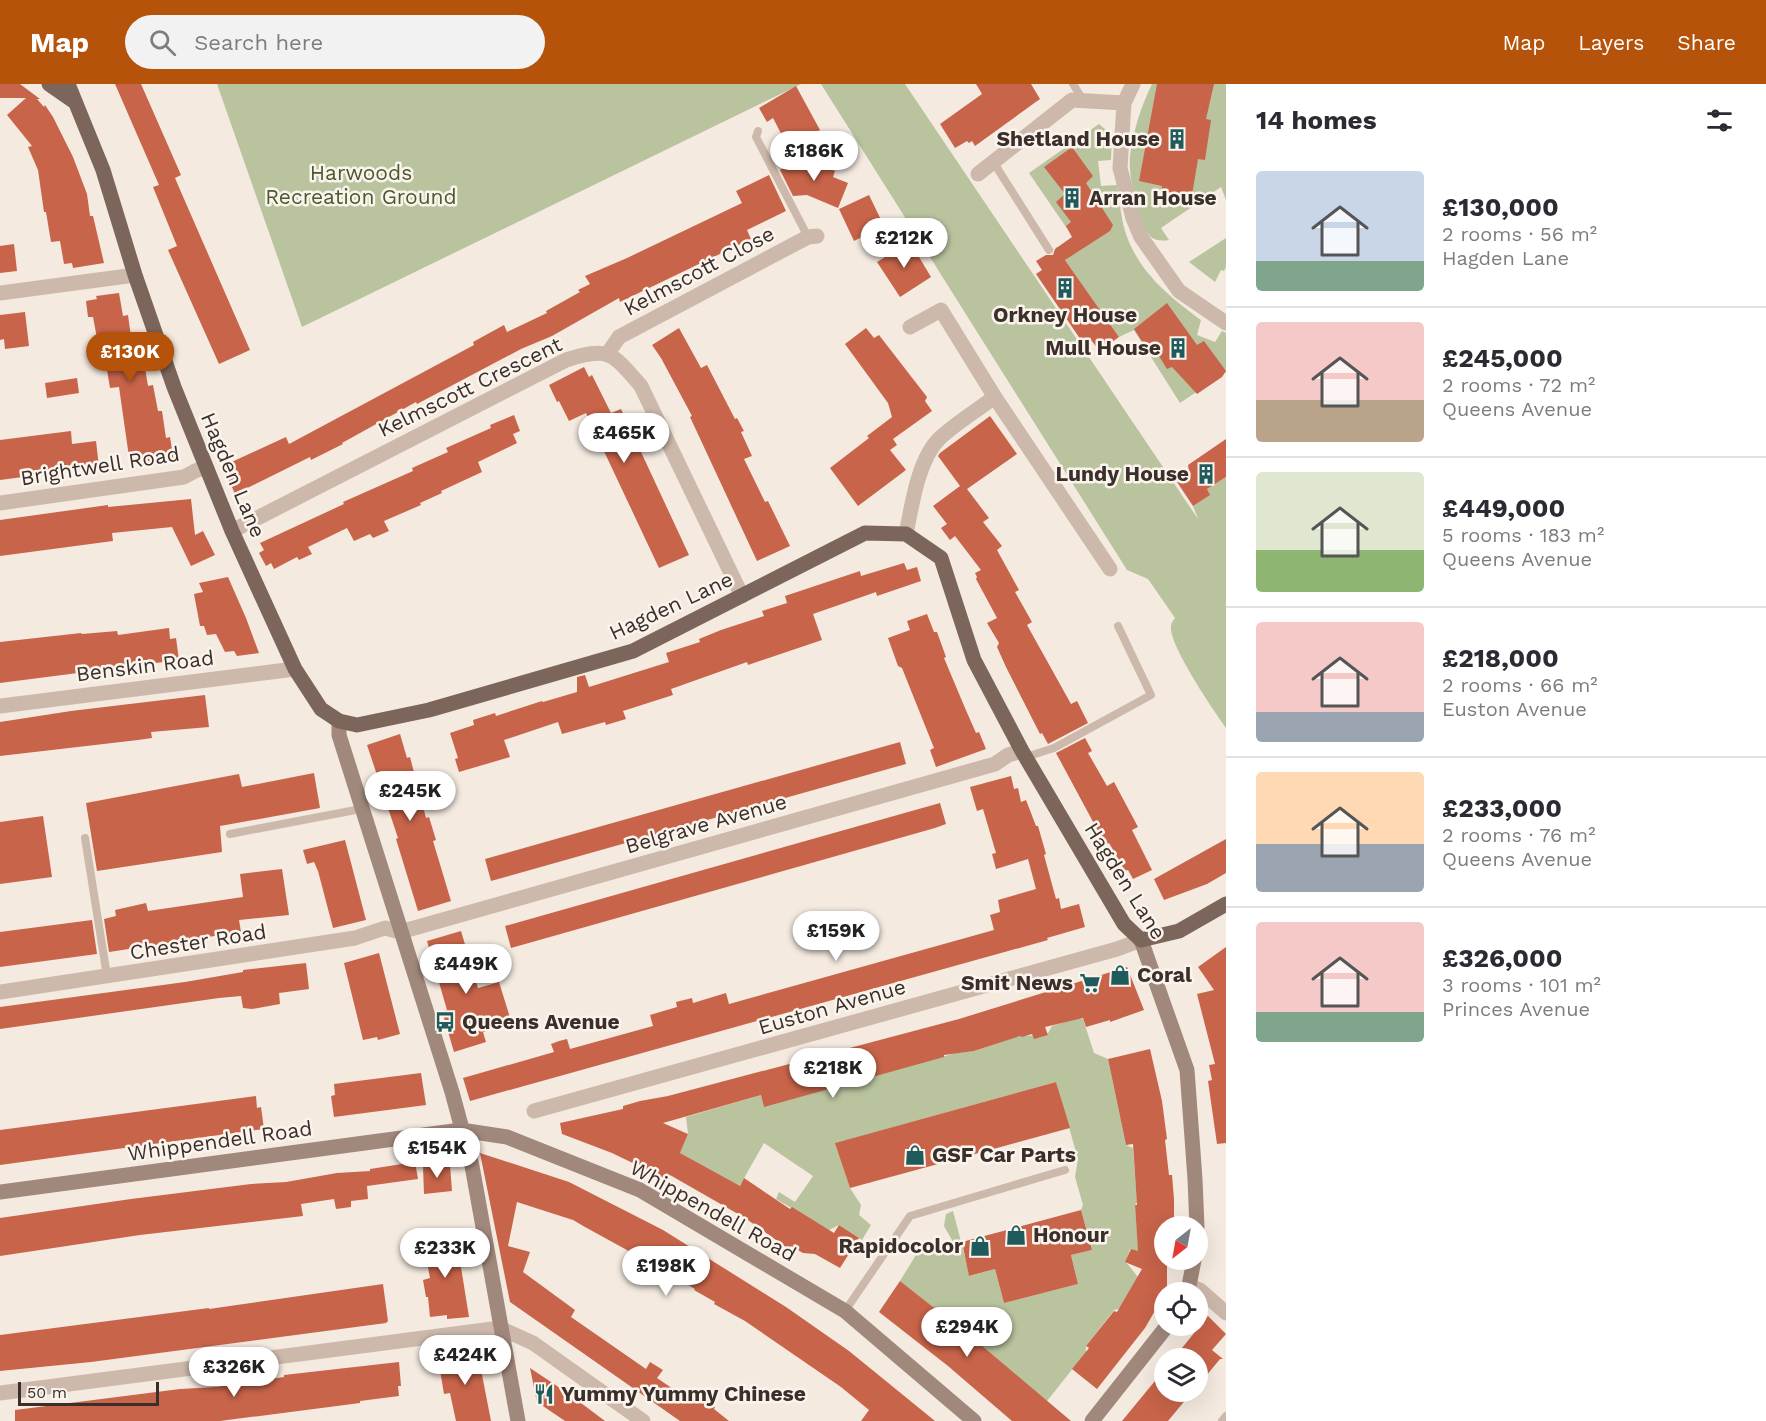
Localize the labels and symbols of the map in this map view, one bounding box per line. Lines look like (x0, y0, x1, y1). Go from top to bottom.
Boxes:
place label: Shetland House (996, 126, 1160, 151)
building icon: Shetland House (1165, 127, 1189, 151)
pin: £186K (772, 131, 856, 182)
park label: Harwoods Recreation Ground (265, 160, 457, 209)
place label: Arran House (1089, 185, 1217, 210)
building icon: Arran House (1060, 186, 1084, 210)
pin: £212K (862, 218, 946, 269)
street label: Kelmscott Close (619, 220, 778, 321)
building icon: Orkney House (1053, 276, 1077, 300)
place label: Orkney House (993, 302, 1137, 327)
street label: Kelmscott Crescent (374, 331, 566, 442)
pin: £130K (88, 332, 172, 383)
place label: Mull House (1045, 335, 1161, 360)
building icon: Mull House (1166, 336, 1190, 360)
street label: Hagden Lane (196, 409, 271, 541)
pin: £465K (582, 413, 666, 464)
street label: Brightwell Road (19, 441, 181, 490)
place label: Lundy House (1056, 461, 1189, 486)
building icon: Lundy House (1194, 462, 1218, 486)
street label: Hagden Lane (605, 566, 737, 645)
street label: Benskin Road (75, 645, 215, 686)
pin: £245K (368, 771, 452, 822)
street label: Belgrave Avenue (622, 789, 790, 859)
street label: Hagden Lane (1079, 818, 1171, 944)
pin: £159K (794, 911, 878, 962)
street label: Chester Road (128, 918, 268, 965)
pin: £449K (424, 944, 508, 995)
place label: Coral (1137, 962, 1192, 987)
shop icon: Coral (1108, 963, 1132, 987)
place label: Smit News (961, 970, 1073, 995)
supermarket icon: Smit News (1078, 971, 1102, 995)
street label: Euston Avenue (755, 974, 908, 1039)
place label: Queens Avenue (462, 1009, 620, 1034)
bus stop icon: Queens Avenue (433, 1010, 457, 1034)
pin: £218K (791, 1048, 875, 1099)
street label: Whippendell Road (126, 1115, 314, 1166)
pin: £154K (395, 1128, 479, 1179)
place label: GSF Car Parts (932, 1142, 1076, 1167)
shop icon: GSF Car Parts (903, 1143, 927, 1167)
street label: Whippendell Road (626, 1155, 801, 1267)
north arrow (1154, 1216, 1208, 1270)
place label: Honour (1033, 1222, 1109, 1247)
shop icon: Honour (1004, 1223, 1028, 1247)
pin: £233K (403, 1228, 487, 1279)
place label: Rapidocolor (838, 1233, 963, 1258)
shop icon: Rapidocolor (968, 1234, 992, 1258)
pin: £198K (624, 1246, 708, 1297)
pin: £294K (925, 1307, 1009, 1358)
pin: £424K (423, 1335, 507, 1386)
pin: £326K (192, 1347, 276, 1398)
scale bar (18, 1379, 159, 1406)
place label: Yummy Yummy Chinese (561, 1381, 806, 1406)
restaurant icon: Yummy Yummy Chinese (532, 1382, 556, 1406)

